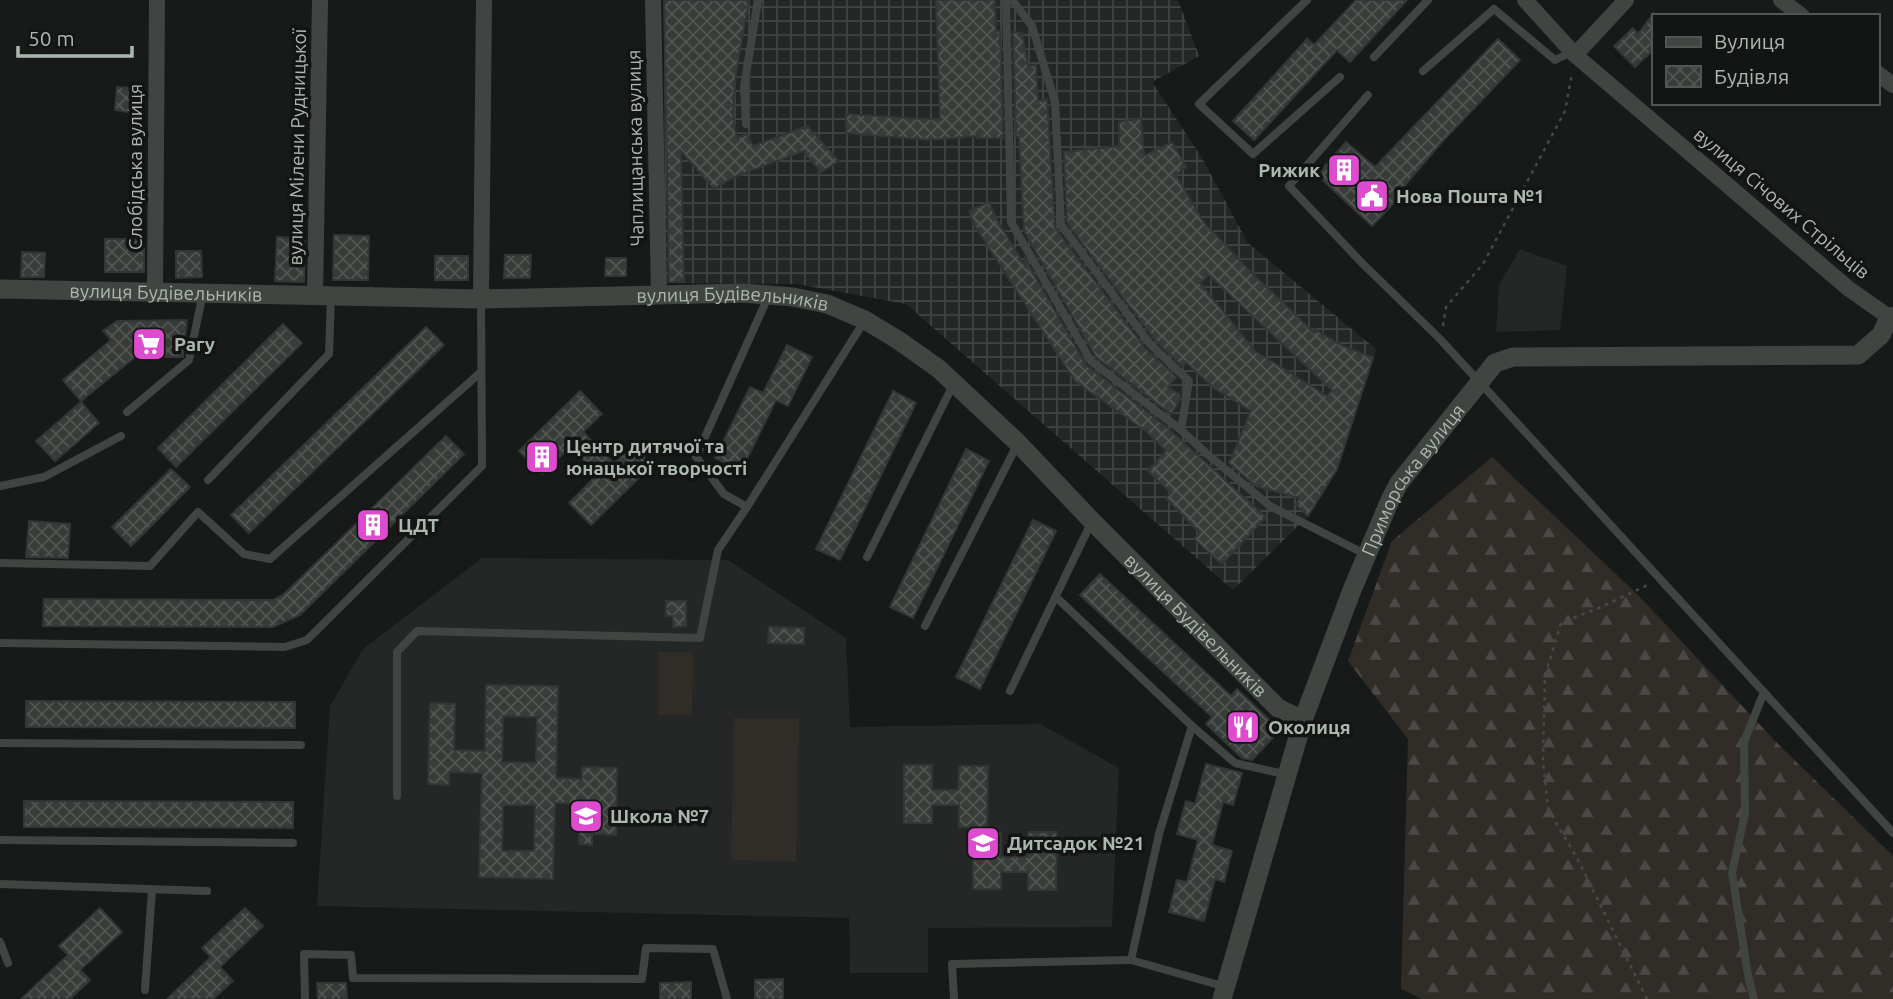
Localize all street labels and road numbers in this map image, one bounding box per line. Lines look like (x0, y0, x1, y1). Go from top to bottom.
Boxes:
street label: вулиця Мілени Рудницької (284, 28, 310, 266)
street label: Чаплищанська вулиця (622, 49, 648, 247)
street label: Слобідська вулиця (124, 84, 146, 250)
street label: вулиця Січових Стрільців (1690, 123, 1874, 283)
street label: вулиця Будівельників (69, 279, 263, 305)
street label: вулиця Будівельників (636, 282, 831, 315)
street label: Приморська вулиця (1357, 399, 1469, 559)
street label: вулиця Будівельників (1120, 549, 1272, 701)

